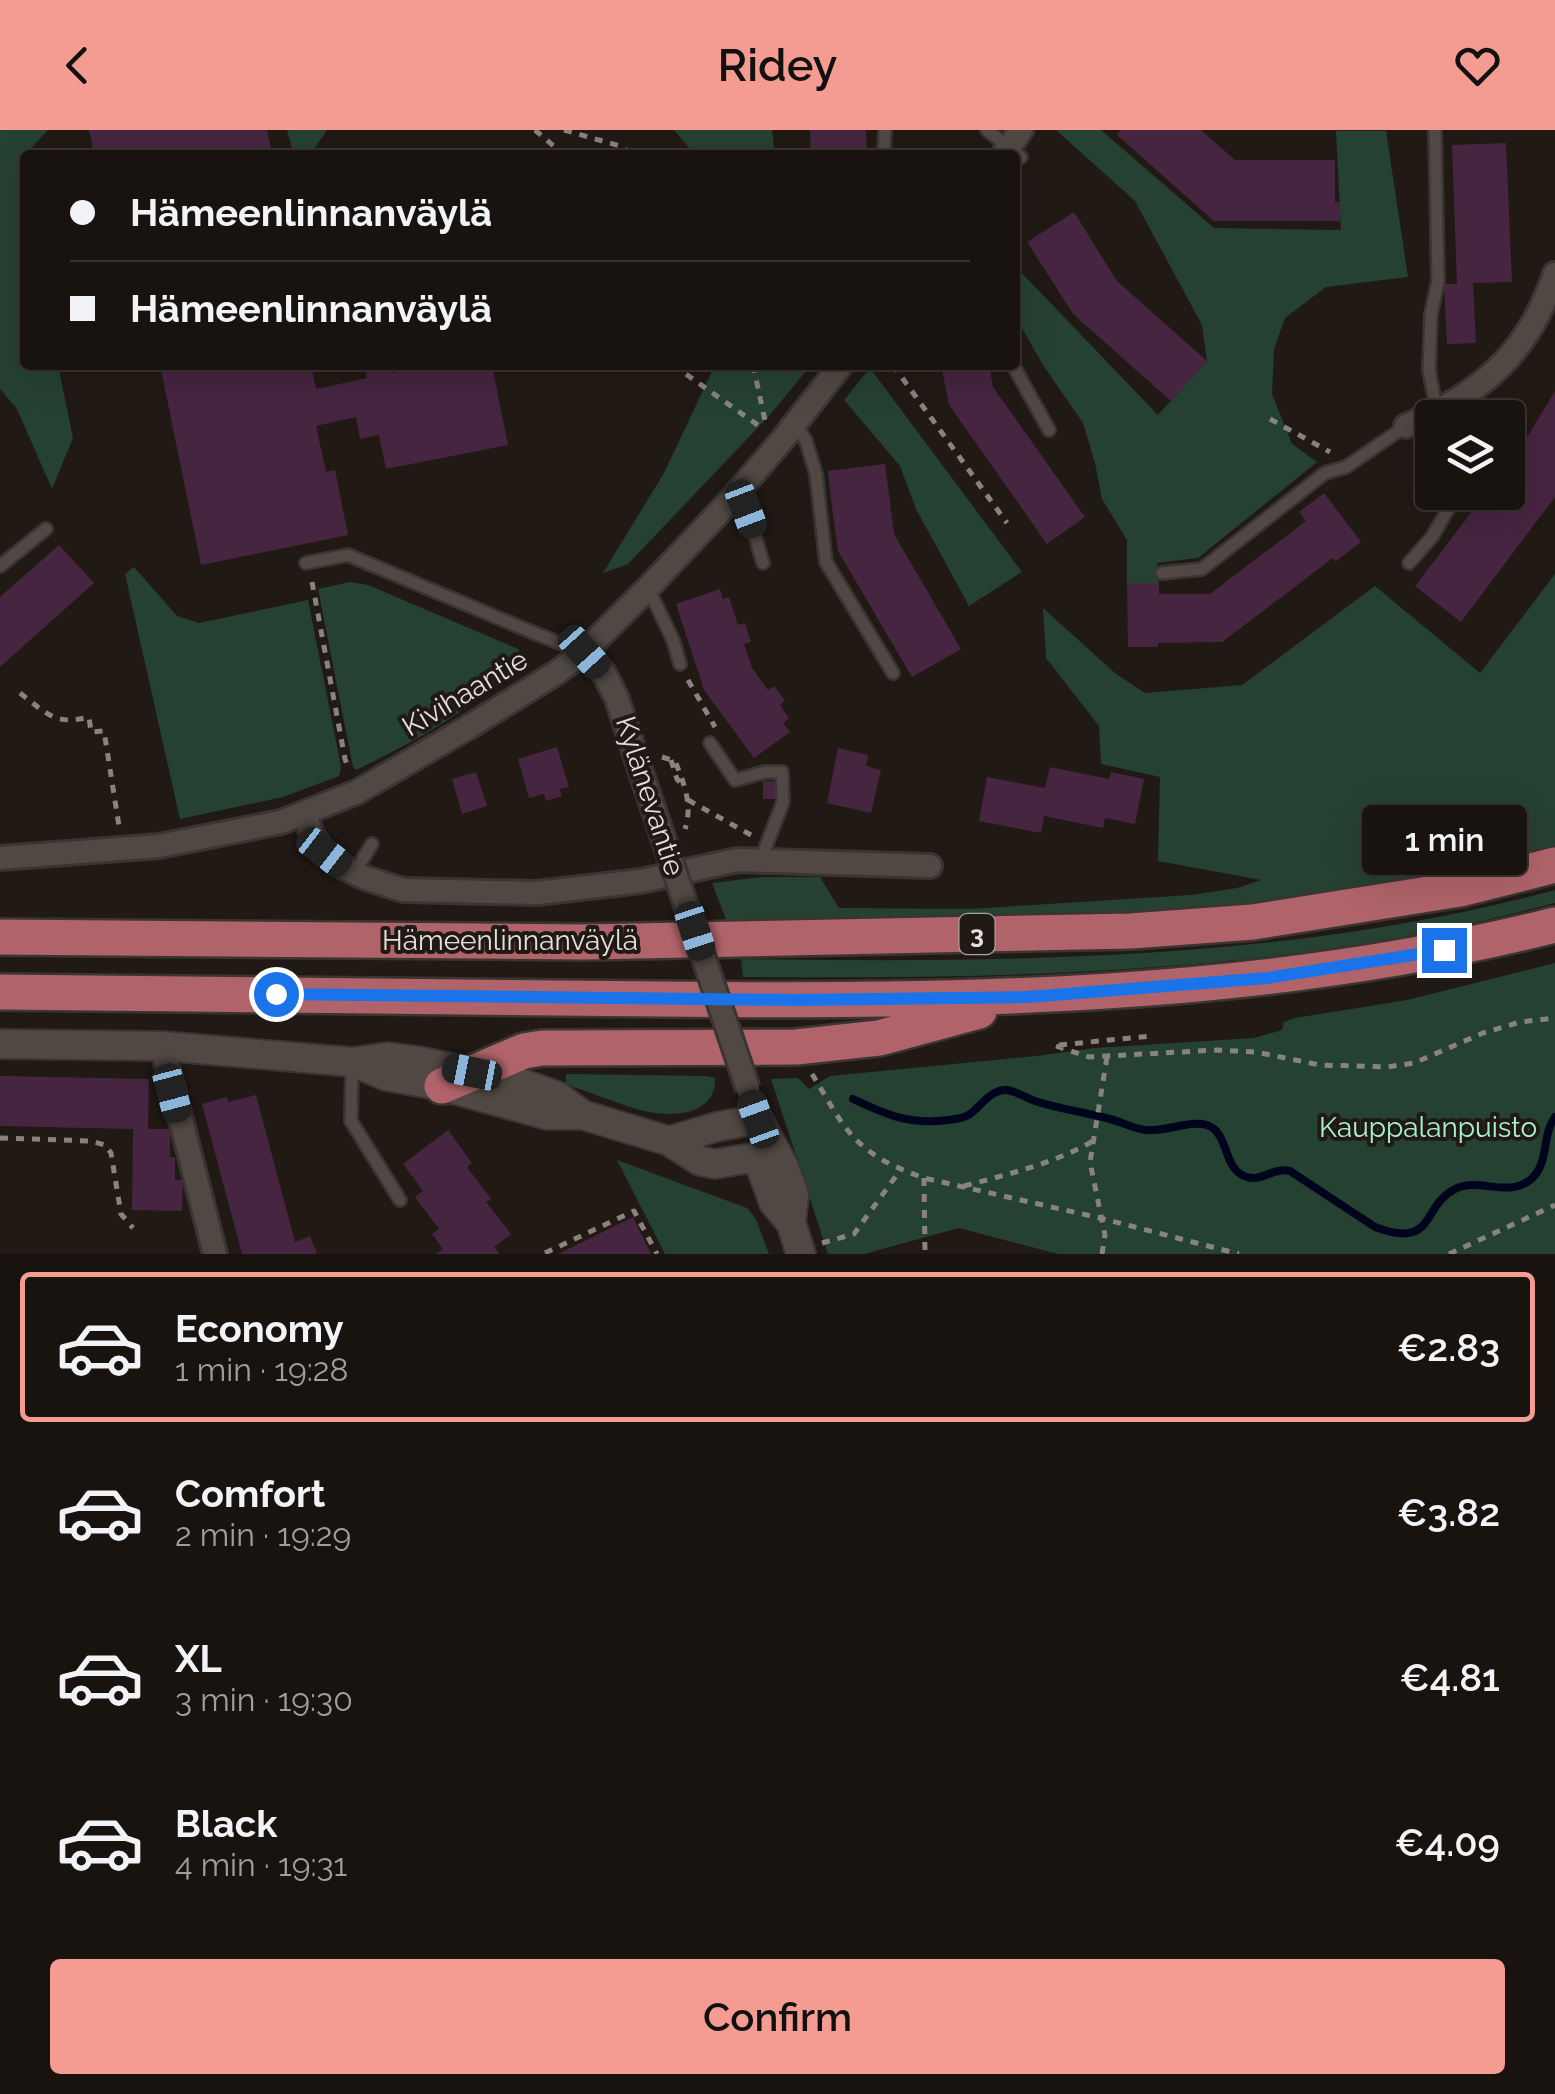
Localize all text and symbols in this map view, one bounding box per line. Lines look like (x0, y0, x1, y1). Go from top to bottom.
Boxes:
icon: back (50, 38, 105, 93)
icon: heart (1450, 38, 1505, 93)
text: Ridey (718, 39, 837, 92)
text: Hämeenlinnanväylä (130, 190, 492, 235)
text: Hämeenlinnanväylä (130, 286, 492, 331)
map controls (1415, 400, 1525, 510)
button: layers (1415, 400, 1525, 510)
car (721, 476, 771, 542)
car (553, 620, 615, 684)
street label: Kivihaantie (396, 643, 534, 743)
street label: Kylänevantie (609, 712, 691, 880)
callout: 1 min (1362, 805, 1526, 875)
text: 1 min (1405, 821, 1484, 858)
car (291, 822, 357, 882)
car (671, 898, 719, 964)
road number: 3 (960, 914, 994, 954)
street label: Hämeenlinnanväylä (382, 924, 638, 957)
route end (1422, 928, 1467, 973)
route start (254, 972, 299, 1017)
car (440, 1052, 504, 1092)
car (150, 1060, 194, 1126)
car (734, 1086, 782, 1152)
park label: Kauppalanpuisto (1319, 1111, 1537, 1144)
icon: car (55, 1302, 145, 1392)
text: Economy (175, 1306, 344, 1351)
text: €2.83 (1397, 1325, 1500, 1370)
text: 1 min · 19:28 (175, 1351, 348, 1388)
icon: car (55, 1467, 145, 1557)
text: Comfort (175, 1471, 325, 1516)
text: €3.82 (1397, 1490, 1500, 1535)
text: 2 min · 19:29 (175, 1516, 351, 1553)
icon: car (55, 1632, 145, 1722)
text: XL (175, 1636, 222, 1681)
text: €4.81 (1399, 1655, 1500, 1700)
text: 3 min · 19:30 (175, 1681, 353, 1718)
icon: car (55, 1797, 145, 1887)
text: Black (175, 1801, 277, 1846)
text: €4.09 (1394, 1820, 1500, 1865)
text: 4 min · 19:31 (175, 1846, 347, 1883)
button: Confirm (50, 1959, 1505, 2074)

